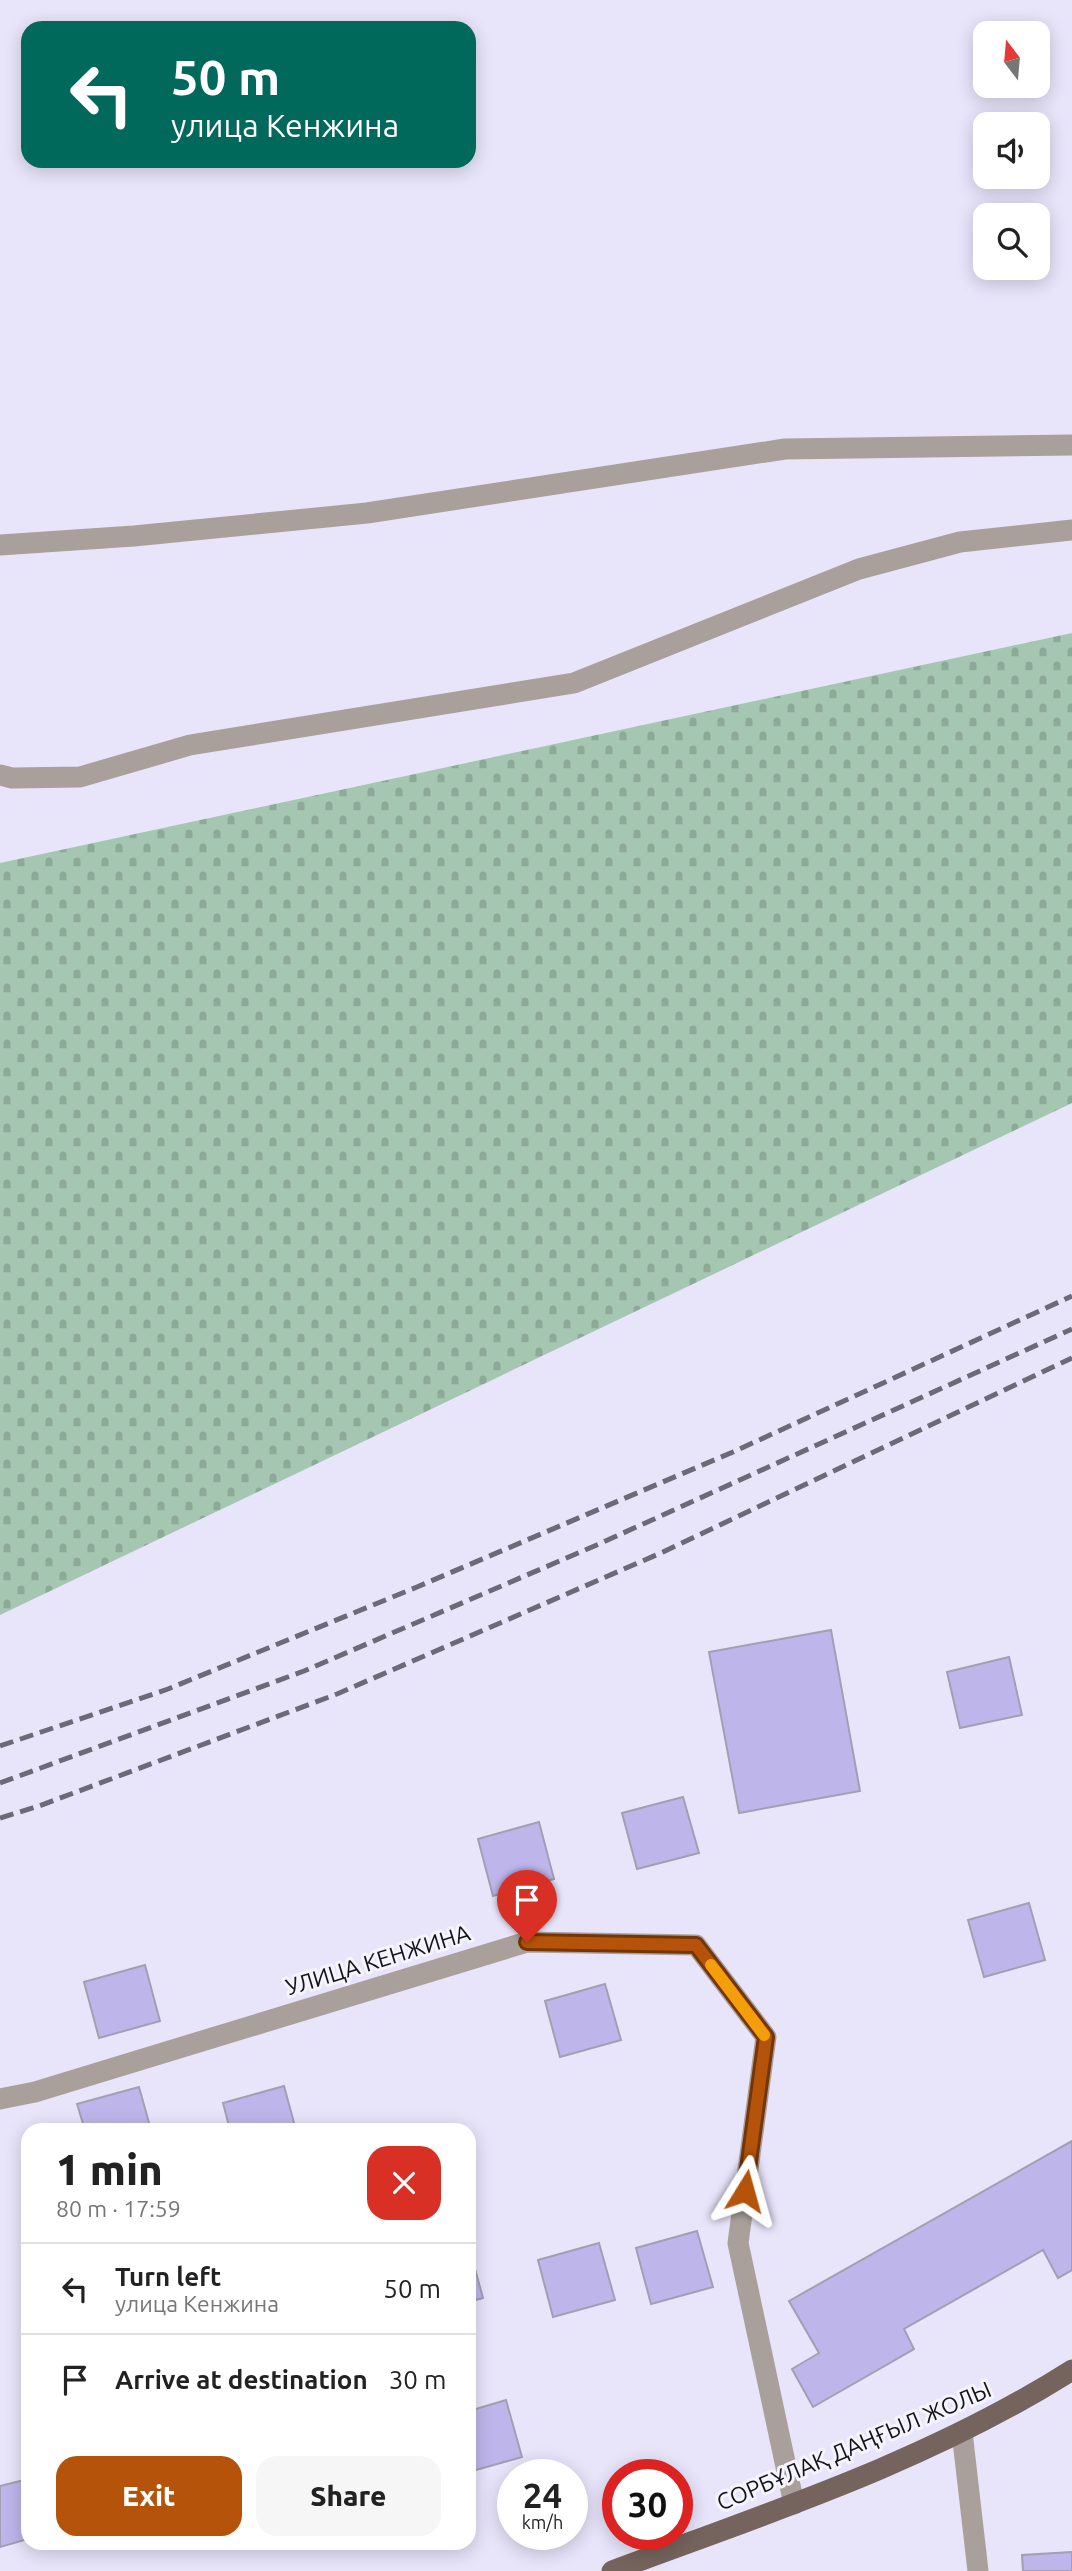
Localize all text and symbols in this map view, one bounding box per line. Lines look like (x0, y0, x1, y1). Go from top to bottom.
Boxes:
north arrow (973, 21, 1050, 98)
map controls (973, 21, 1050, 280)
icon: left (56, 49, 147, 140)
text: 50 m (171, 49, 280, 104)
text: улица Кенжина (171, 107, 399, 143)
button: sound (973, 112, 1050, 189)
button: search (973, 203, 1050, 280)
pin (497, 1870, 557, 1942)
icon: arrive (508, 1881, 546, 1919)
street label: УЛИЦА КЕНЖИНА (283, 1920, 473, 1999)
text: 1 min (56, 2146, 163, 2193)
button: close (367, 2146, 441, 2220)
position arrow (708, 2154, 782, 2228)
text: 80 m · 17:59 (56, 2196, 181, 2221)
text: Turn left (115, 2262, 221, 2291)
icon: left (56, 2270, 94, 2308)
text: 50 m (383, 2274, 441, 2303)
text: улица Кенжина (115, 2291, 279, 2316)
icon: arrive (56, 2361, 94, 2399)
text: Arrive at destination (115, 2365, 368, 2394)
text: 30 m (389, 2365, 446, 2394)
street label: СОРБҰЛАҚ ДАҢҒЫЛ ЖОЛЫ (713, 2376, 995, 2515)
button: Exit (56, 2456, 242, 2536)
button: Share (256, 2456, 441, 2536)
speed limit sign: 30 (602, 2459, 693, 2550)
text: 24 (523, 2475, 562, 2515)
text: km/h (522, 2512, 563, 2532)

